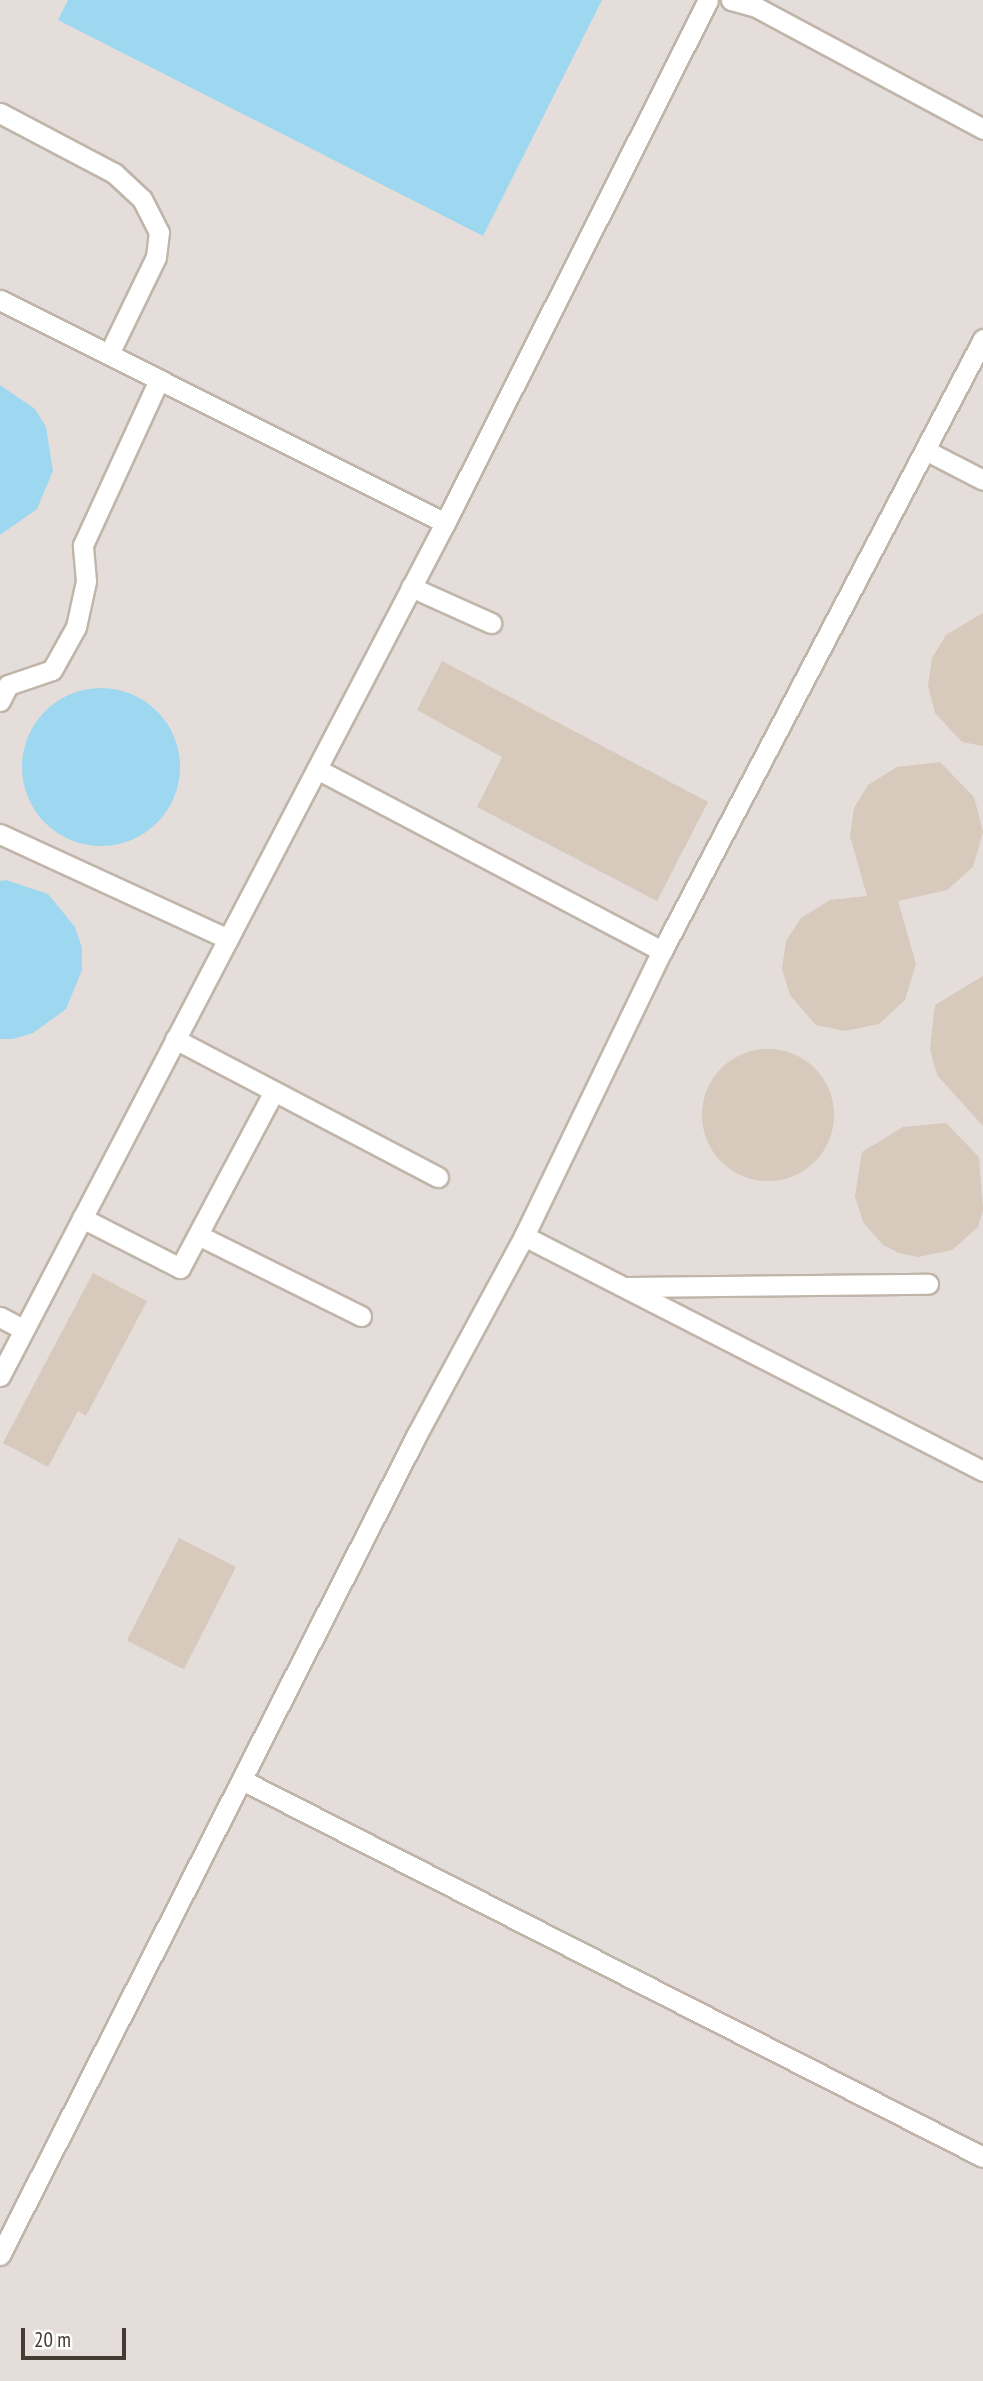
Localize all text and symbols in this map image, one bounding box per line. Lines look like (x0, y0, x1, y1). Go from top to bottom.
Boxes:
scale bar (24, 2314, 130, 2358)
text: 20 m (34, 2326, 71, 2353)

